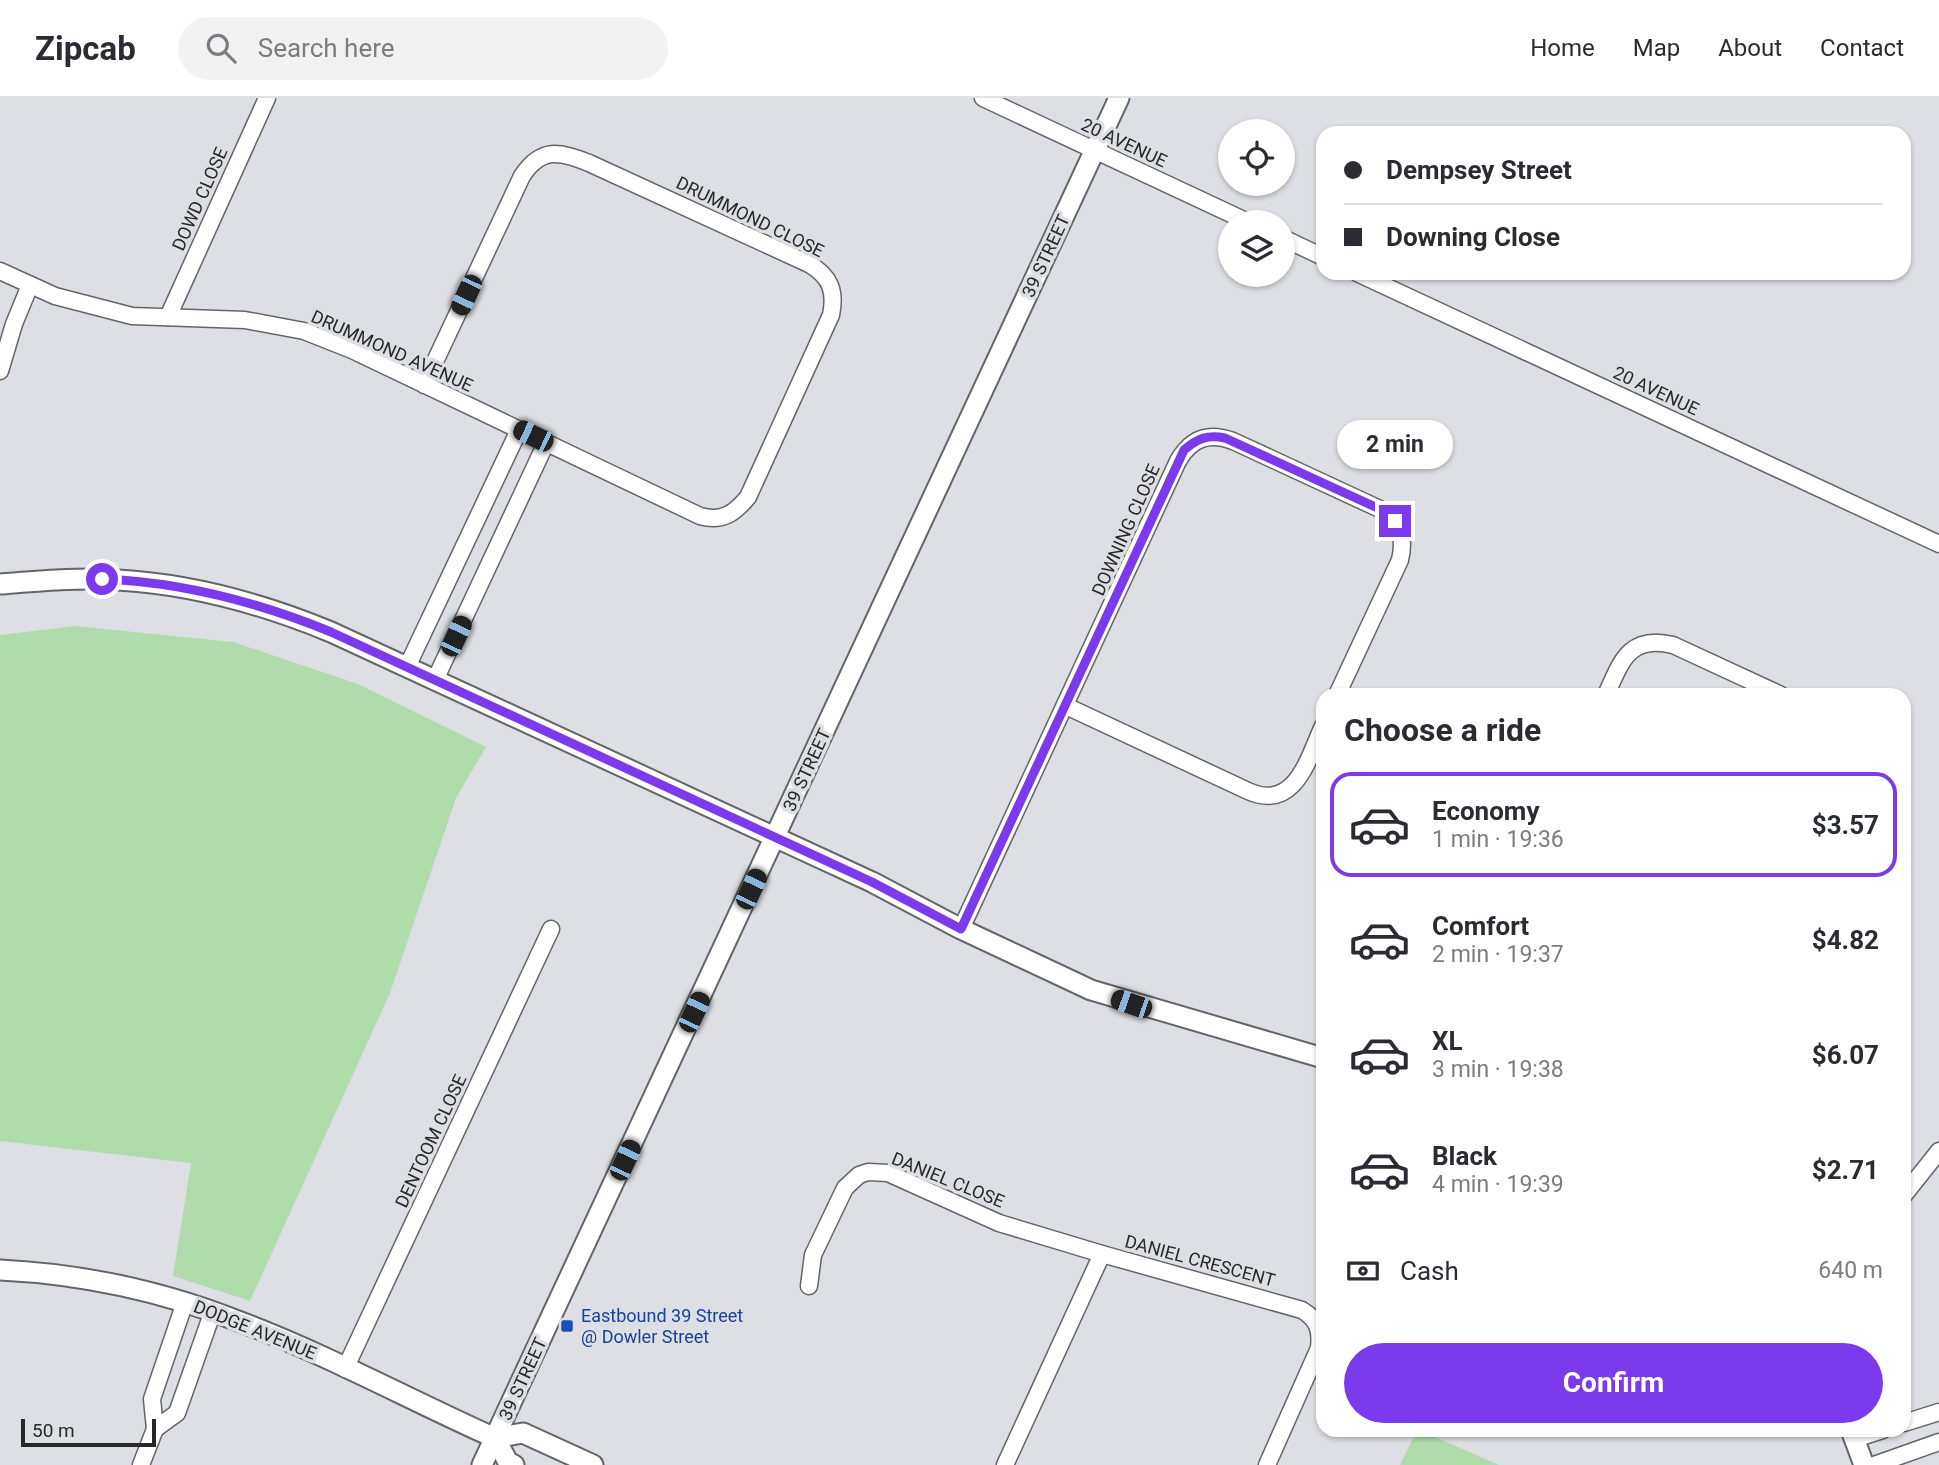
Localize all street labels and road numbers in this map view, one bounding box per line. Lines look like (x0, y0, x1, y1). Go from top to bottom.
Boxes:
street label: 20 AVENUE (1078, 114, 1170, 172)
street label: DOWD CLOSE (167, 144, 232, 254)
street label: DRUMMOND CLOSE (673, 172, 827, 261)
street label: 39 STREET (1017, 211, 1074, 300)
street label: DRUMMOND AVENUE (308, 305, 476, 396)
street label: 20 AVENUE (1610, 362, 1702, 420)
street label: DOWNING CLOSE (1087, 461, 1164, 599)
street label: 39 STREET (778, 725, 835, 814)
street label: DENTOOM CLOSE (391, 1071, 471, 1211)
street label: DANIEL CLOSE (889, 1147, 1008, 1212)
street label: DANIEL CRESCENT (1123, 1230, 1278, 1291)
street label: DODGE AVENUE (191, 1295, 320, 1364)
street label: 39 STREET (494, 1334, 551, 1423)

